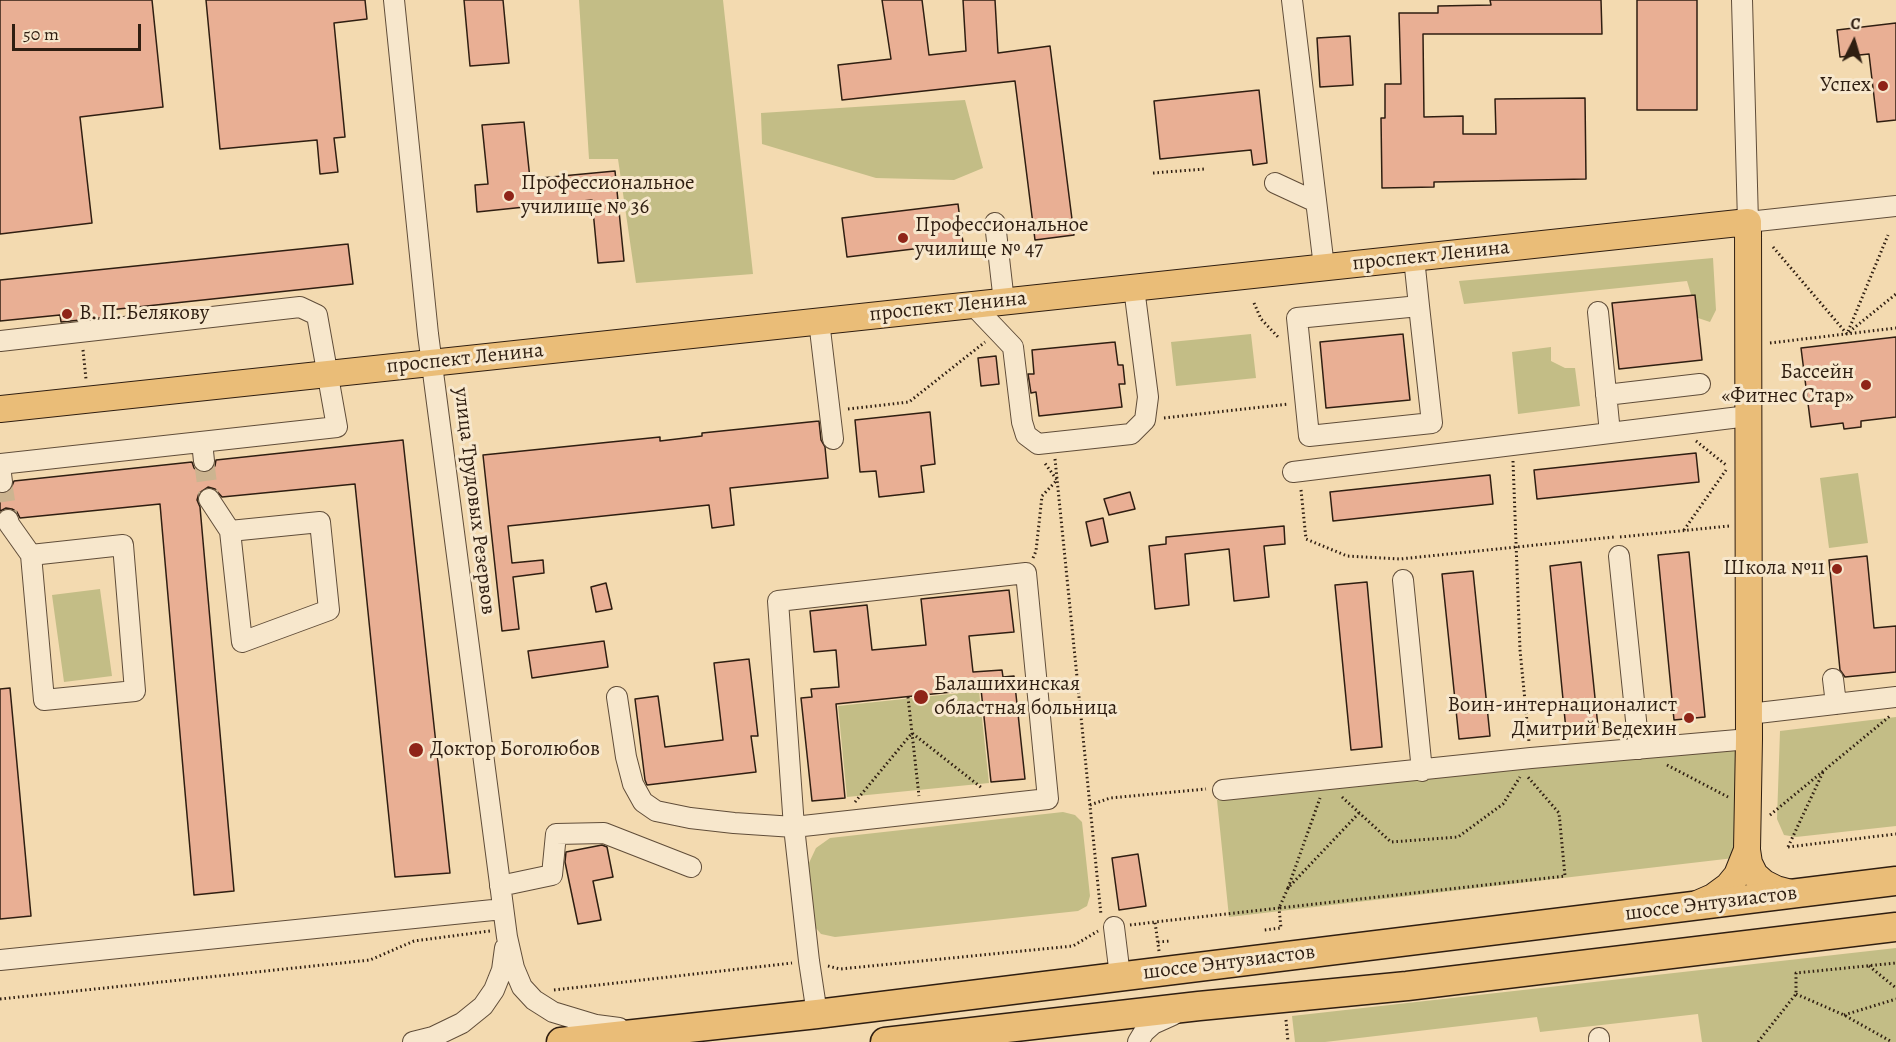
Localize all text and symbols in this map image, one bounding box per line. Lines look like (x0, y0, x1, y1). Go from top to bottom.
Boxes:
scale bar (15, 12, 144, 50)
north arrow (1824, 12, 1884, 72)
text: С (1850, 13, 1861, 35)
text: 50 m (23, 22, 59, 46)
place label: Успех (1820, 73, 1871, 99)
marker: Успех (1876, 79, 1890, 93)
place label: Профессиональное училище № 36 (521, 171, 695, 221)
marker: Профессиональное училище № 36 (502, 189, 516, 203)
place label: Профессиональное училище № 47 (915, 213, 1089, 263)
marker: Профессиональное училище № 47 (896, 231, 910, 245)
street label: проспект Ленина (1351, 235, 1511, 277)
street label: проспект Ленина (868, 286, 1028, 328)
place label: В. П. Белякову (79, 301, 209, 327)
marker: В. П. Белякову (60, 307, 74, 321)
street label: проспект Ленина (385, 338, 545, 380)
place label: Бассейн «Фитнес Стар» (1721, 360, 1854, 410)
marker: Бассейн «Фитнес Стар» (1859, 378, 1873, 392)
street label: улица Трудовых Резервов (448, 386, 500, 616)
place label: Школа №11 (1723, 556, 1825, 582)
marker: Школа №11 (1830, 562, 1844, 576)
place label: Балашихинская областная больница (934, 672, 1118, 722)
marker: Балашихинская областная больница (912, 688, 930, 706)
place label: Воин-интернационалист Дмитрий Ведехин (1447, 693, 1677, 743)
marker: Воин-интернационалист Дмитрий Ведехин (1682, 711, 1696, 725)
place label: Доктор Боголюбов (430, 737, 600, 763)
marker: Доктор Боголюбов (407, 741, 425, 759)
street label: шоссе Энтузиастов (1624, 881, 1798, 927)
street label: шоссе Энтузиастов (1142, 940, 1316, 986)

